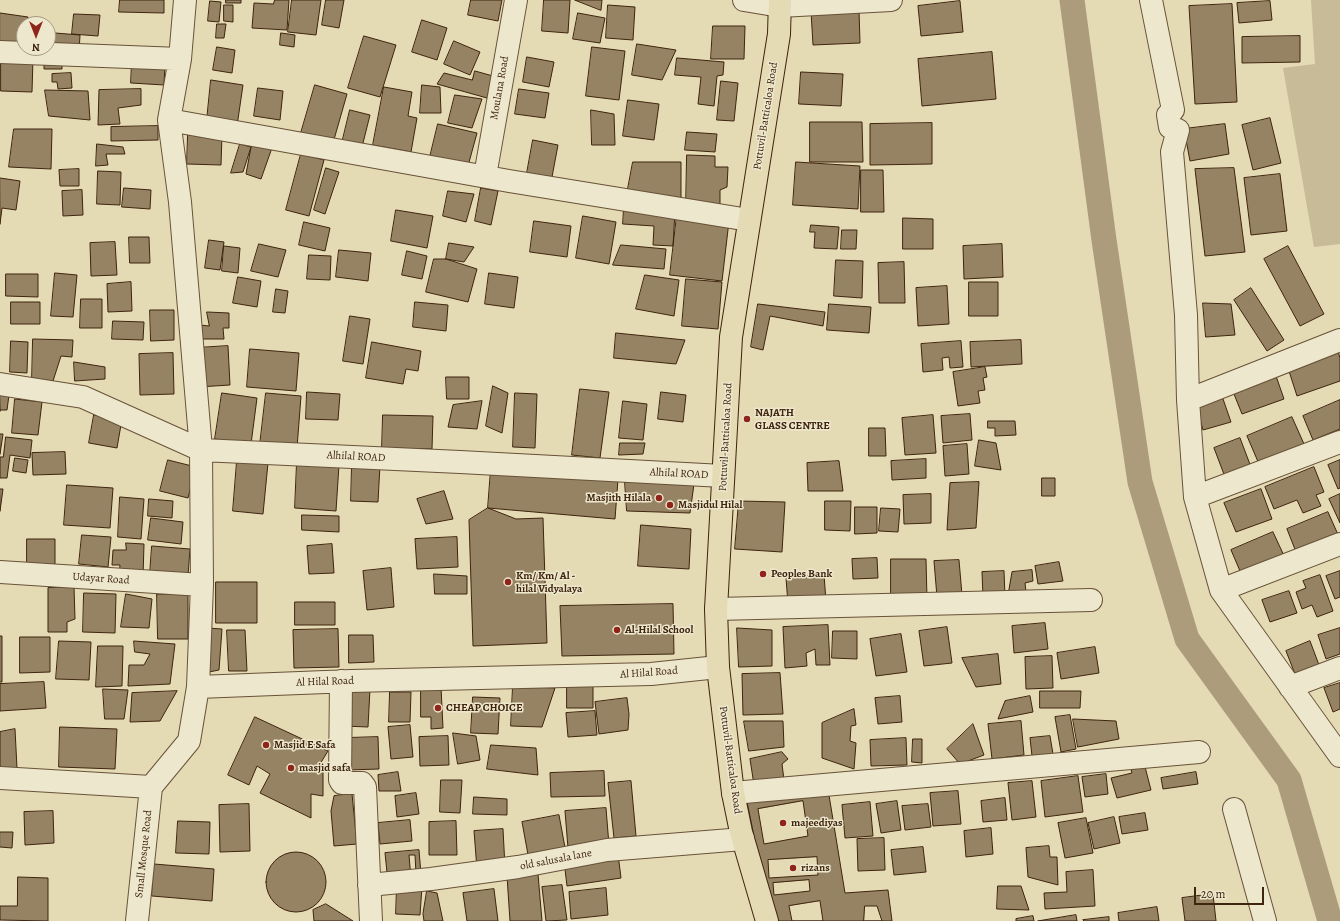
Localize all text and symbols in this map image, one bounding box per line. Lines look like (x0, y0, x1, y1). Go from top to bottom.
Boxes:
north arrow (16, 16, 56, 56)
text: N (32, 40, 40, 55)
street label: Moulana Road (488, 55, 512, 121)
street label: Pottuvil-Batticaloa Road (751, 61, 781, 171)
street label: Pottuvil-Batticaloa Road (717, 382, 735, 492)
place label: NAJATH GLASS CENTRE (755, 406, 830, 432)
marker: NAJATH GLASS CENTRE (742, 414, 752, 424)
street label: Alhilal ROAD (326, 449, 386, 465)
street label: Alhilal ROAD (649, 466, 709, 482)
place label: Masjith Hilala (587, 491, 651, 505)
marker: Masjith Hilala (654, 493, 664, 503)
place label: Masjidul Hilal (678, 498, 742, 512)
marker: Masjidul Hilal (665, 500, 675, 510)
place label: Peoples Bank (771, 567, 832, 581)
place label: Km/ Km/ Al - hilal Vidyalaya (516, 569, 582, 595)
marker: Peoples Bank (758, 569, 768, 579)
street label: Udayar Road (72, 570, 130, 588)
marker: Km/ Km/ Al - hilal Vidyalaya (503, 577, 513, 587)
place label: Al-Hilal School (625, 623, 693, 637)
marker: Al-Hilal School (612, 625, 622, 635)
street label: Al Hilal Road (620, 664, 678, 682)
street label: Al Hilal Road (296, 674, 354, 690)
place label: CHEAP CHOICE (446, 701, 522, 715)
marker: CHEAP CHOICE (433, 703, 443, 713)
street label: Pottuvil-Batticaloa Road (716, 705, 744, 815)
place label: Masjid E Safa (274, 738, 336, 752)
marker: Masjid E Safa (261, 740, 271, 750)
place label: masjid safa (299, 761, 351, 775)
marker: masjid safa (286, 763, 296, 773)
street label: Small Mosque Road (133, 809, 155, 899)
place label: majeediyas (791, 816, 843, 830)
marker: majeediyas (778, 818, 788, 828)
street label: old salusala lane (519, 847, 593, 873)
place label: rizans (801, 861, 830, 875)
marker: rizans (788, 863, 798, 873)
scale bar (1196, 879, 1266, 905)
text: 20 m (1201, 886, 1225, 902)

